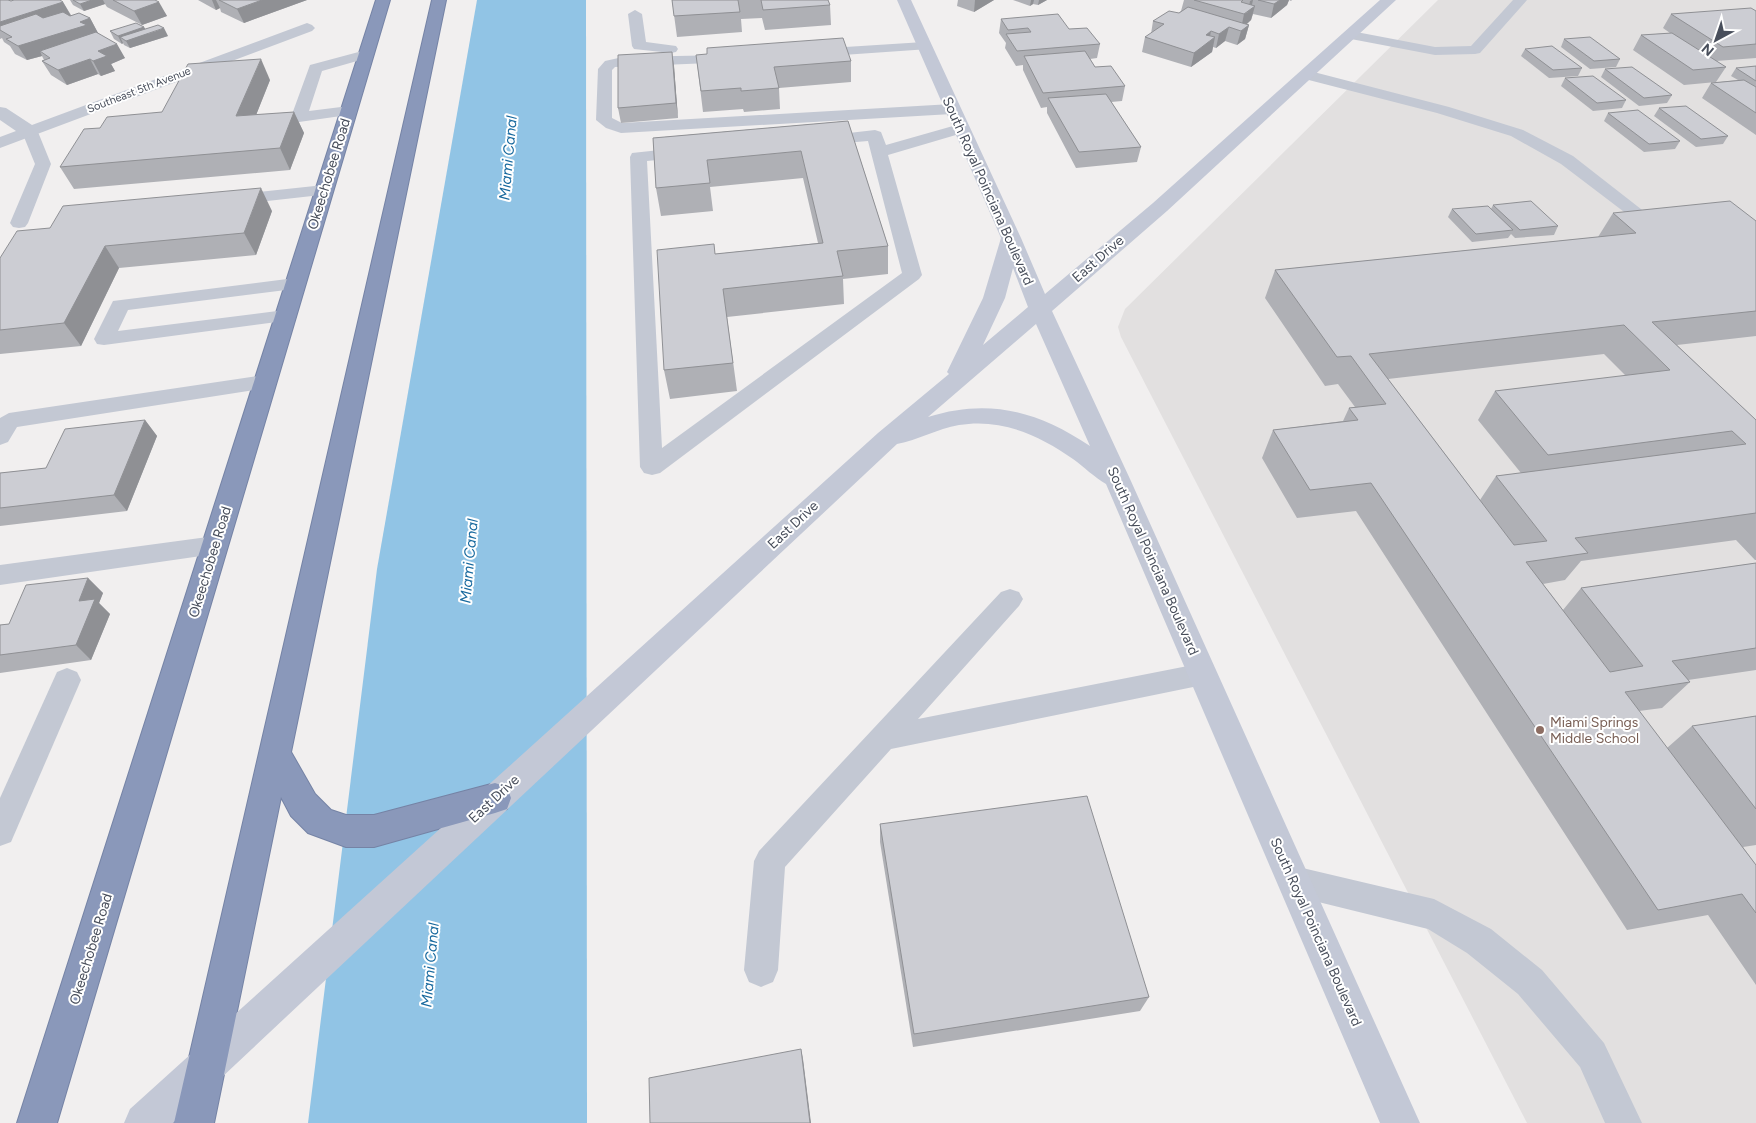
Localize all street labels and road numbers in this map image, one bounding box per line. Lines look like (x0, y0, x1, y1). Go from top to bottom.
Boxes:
street label: Southeast 5th Avenue (85, 64, 193, 116)
street label: South Royal Poinciana Boulevard (939, 94, 1037, 288)
street label: Okeechobee Road (304, 116, 354, 232)
street label: East Drive (1069, 232, 1128, 286)
street label: South Royal Poinciana Boulevard (1104, 464, 1202, 658)
street label: East Drive (764, 497, 822, 553)
street label: Okeechobee Road (185, 504, 235, 620)
street label: East Drive (465, 771, 523, 827)
street label: South Royal Poinciana Boulevard (1267, 835, 1365, 1029)
street label: Okeechobee Road (66, 891, 116, 1007)

